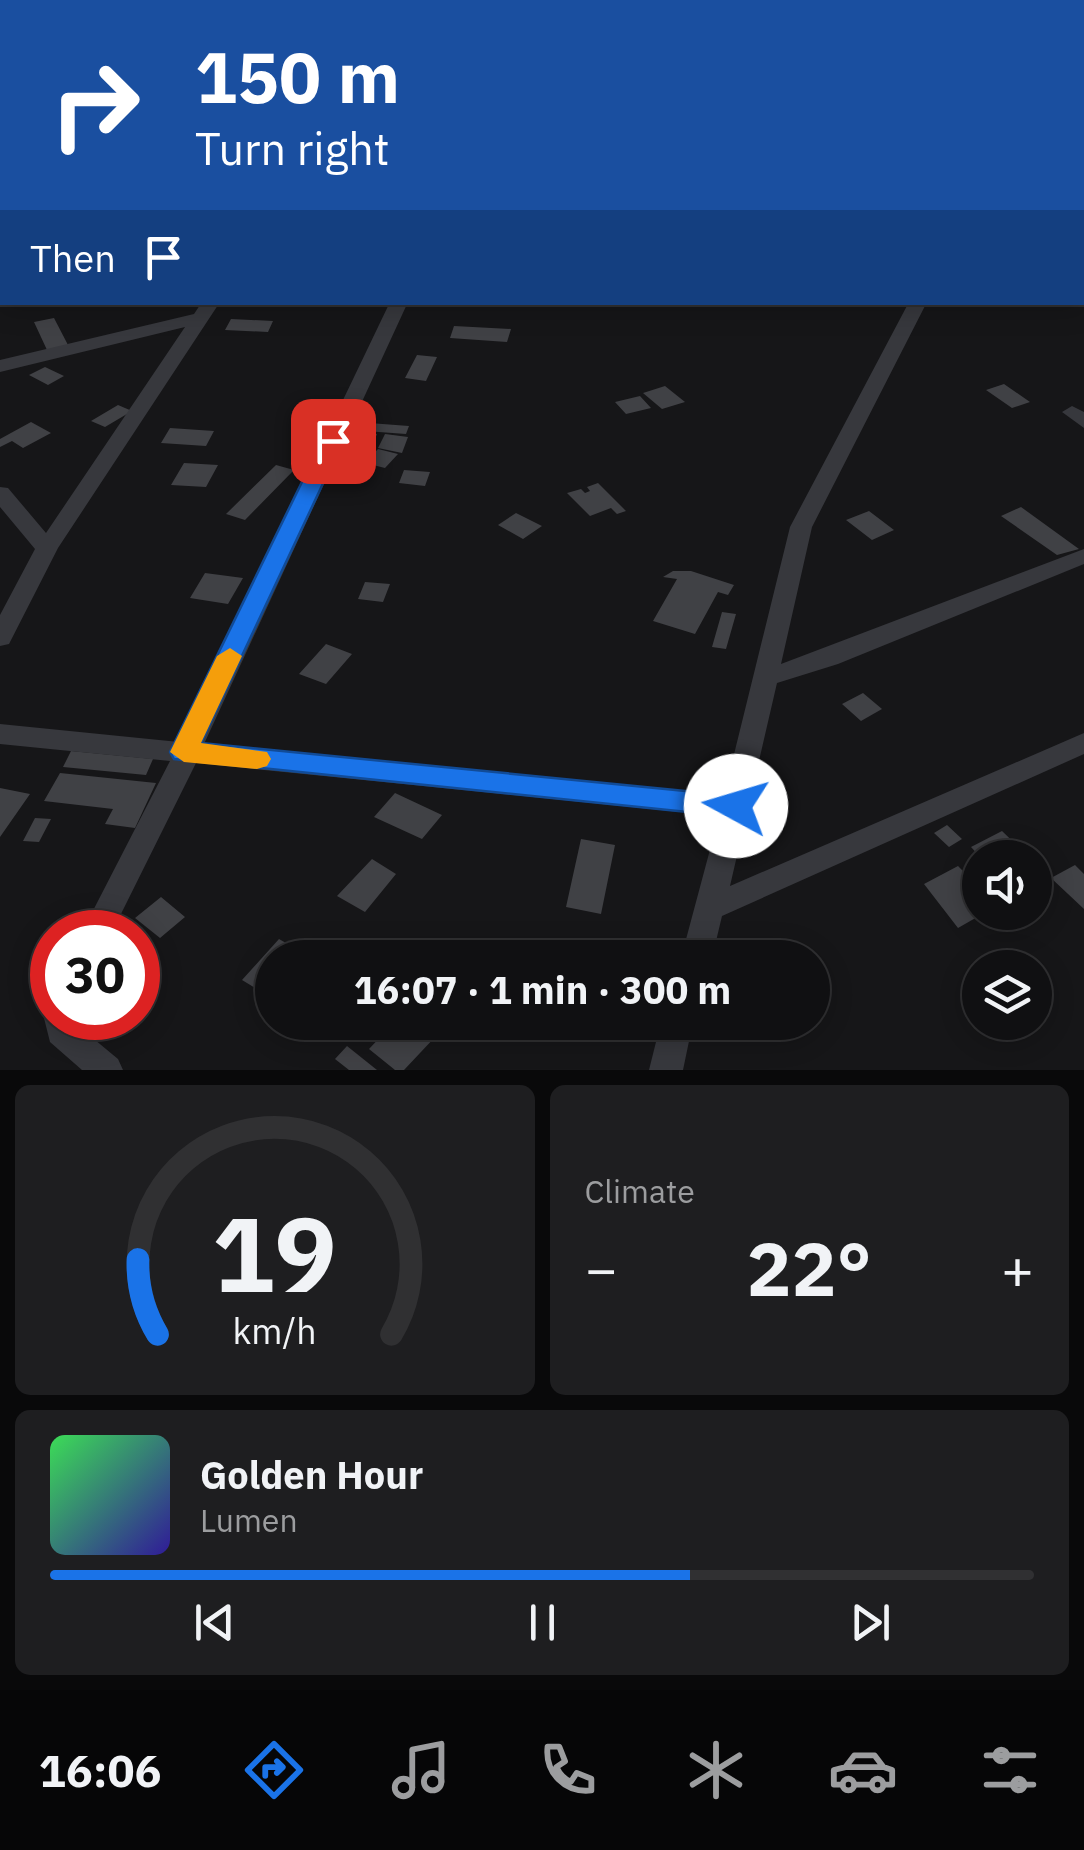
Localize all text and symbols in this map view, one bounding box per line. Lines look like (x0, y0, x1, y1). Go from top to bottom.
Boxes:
text: 150 m (195, 31, 400, 122)
icon: right (30, 40, 160, 170)
text: Turn right (195, 119, 390, 177)
icon: arrive (136, 230, 191, 285)
text: Then (30, 233, 116, 282)
pin (291, 399, 376, 484)
icon: arrive (306, 414, 361, 469)
position arrow (684, 754, 788, 858)
map controls (962, 840, 1052, 1040)
button: sound (962, 840, 1052, 930)
speed limit sign: 30 (30, 910, 160, 1040)
button: layers (962, 950, 1052, 1040)
text: 16:07 · 1 min · 300 m (354, 965, 731, 1014)
text: Climate (585, 1170, 695, 1212)
text: 19 (212, 1185, 337, 1321)
text: 22° (747, 1219, 872, 1317)
text: − (585, 1233, 618, 1304)
text: + (1001, 1233, 1034, 1304)
text: km/h (233, 1307, 317, 1354)
text: Golden Hour (200, 1450, 423, 1499)
text: Lumen (200, 1499, 298, 1541)
icon: previous (187, 1595, 242, 1650)
icon: pause (515, 1595, 570, 1650)
icon: next (843, 1595, 898, 1650)
icon: directions (239, 1735, 309, 1805)
icon: music (386, 1735, 456, 1805)
icon: phone (533, 1735, 603, 1805)
icon: climate (681, 1735, 751, 1805)
icon: car (828, 1735, 898, 1805)
icon: filters (975, 1735, 1045, 1805)
text: 16:06 (39, 1741, 162, 1799)

